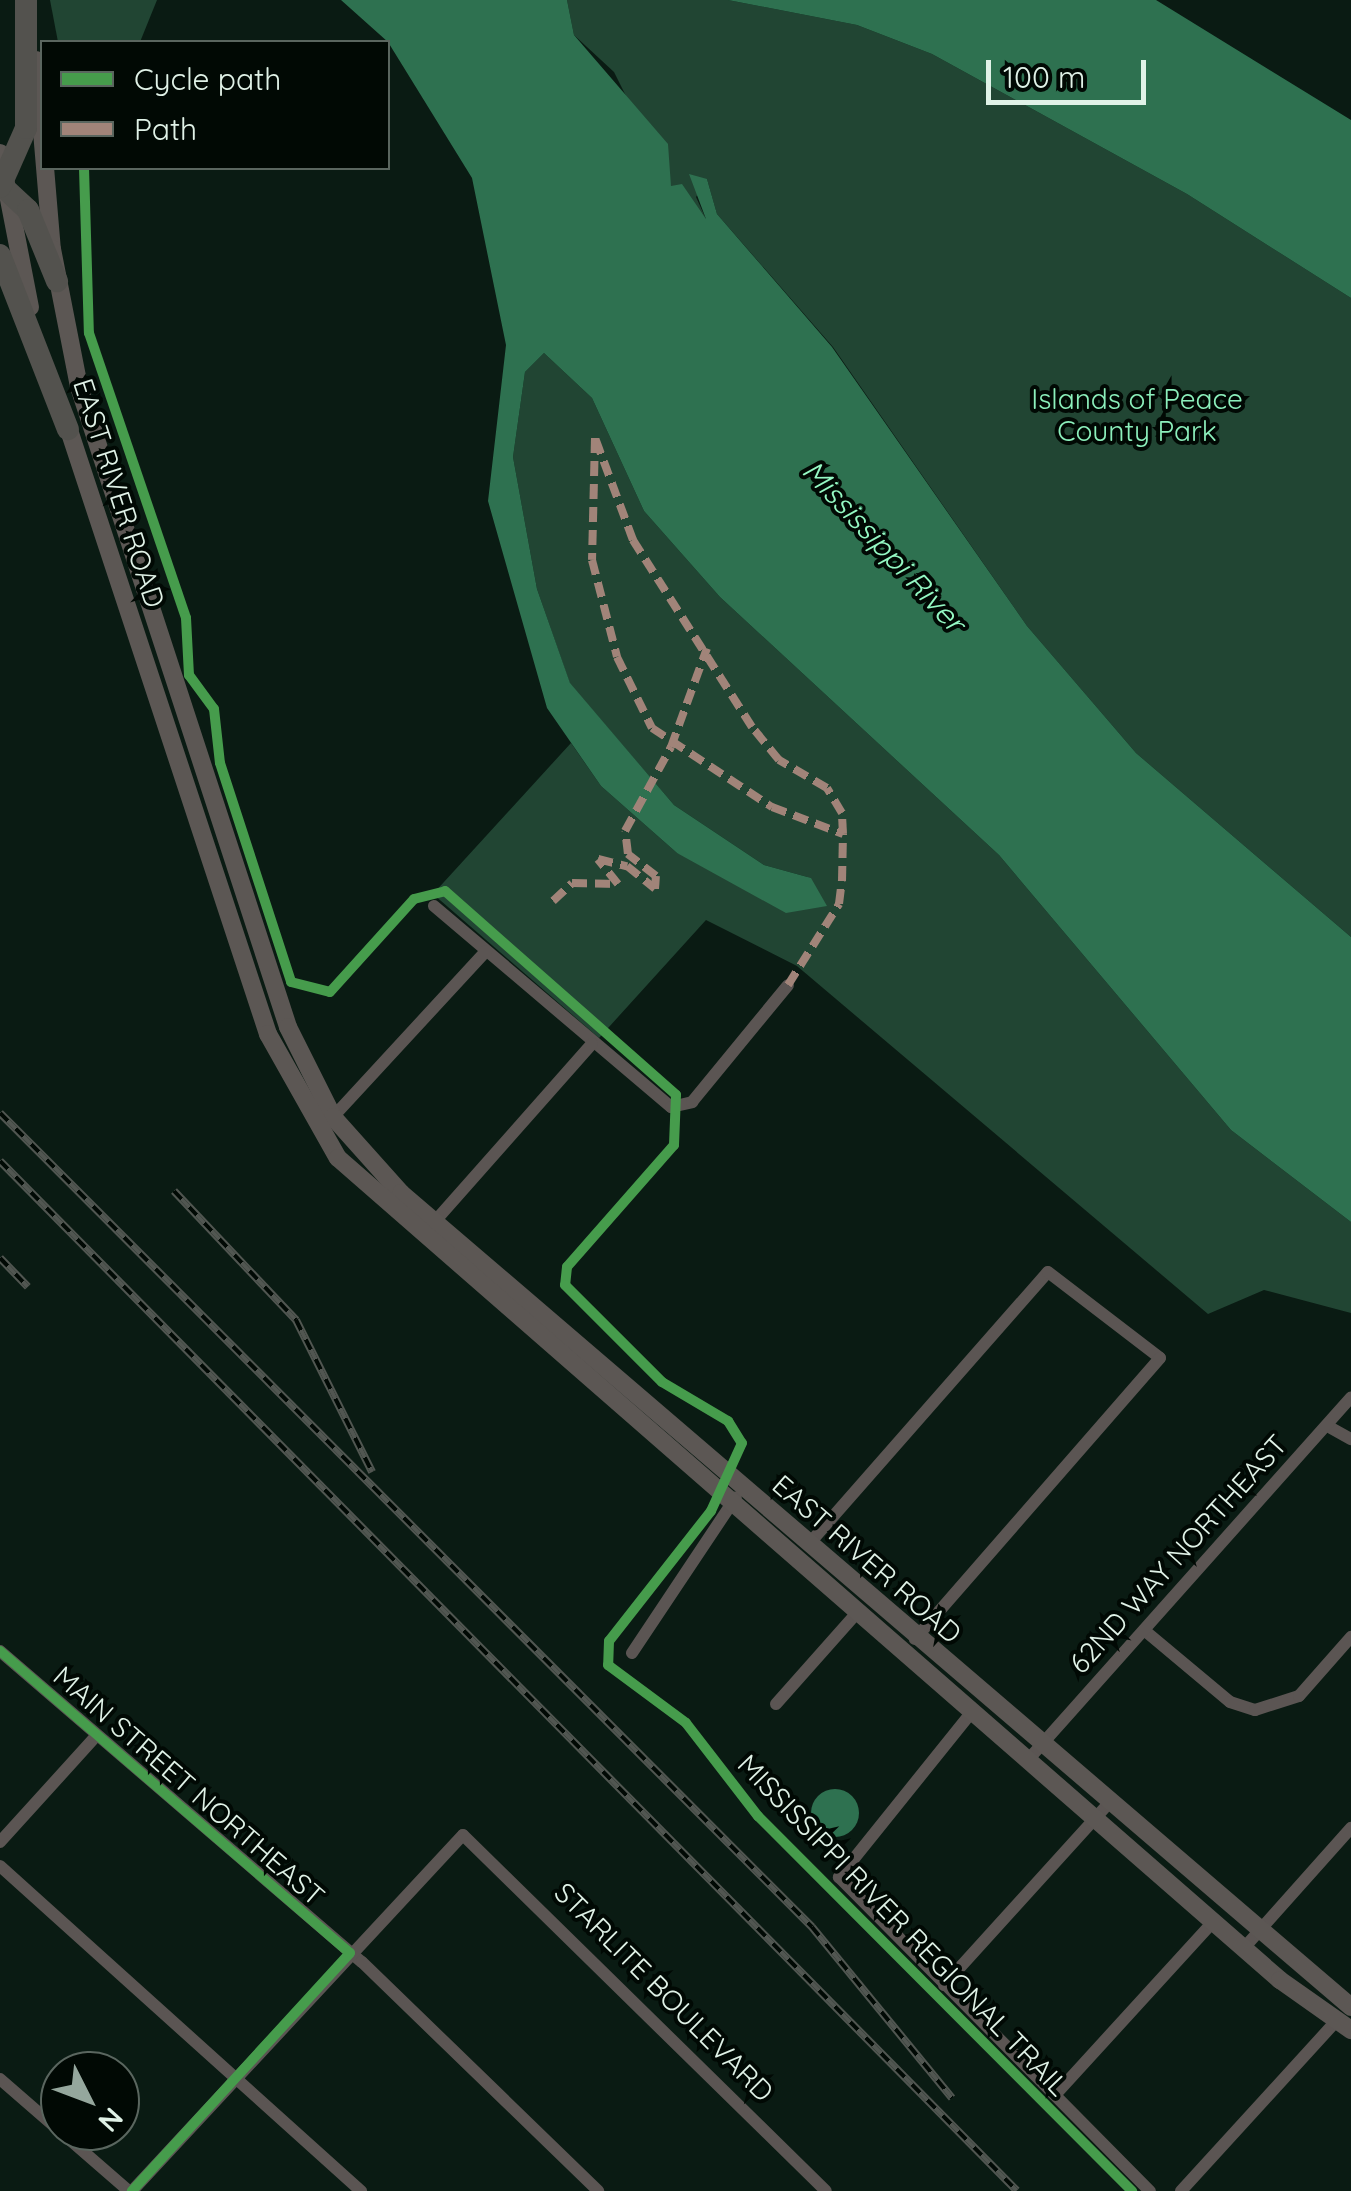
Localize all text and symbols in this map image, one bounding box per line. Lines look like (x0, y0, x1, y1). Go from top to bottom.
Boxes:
legend (40, 40, 390, 170)
scale bar (991, 40, 1151, 102)
text: 100 m (1003, 58, 1085, 96)
text: Cycle path (134, 60, 281, 98)
text: Path (134, 110, 197, 148)
street label: EAST RIVER ROAD (66, 374, 172, 612)
park label: Islands of Peace County Park (1031, 382, 1243, 448)
water label: Mississippi River (795, 453, 973, 639)
street label: 62ND WAY NORTHEAST (1062, 1428, 1294, 1680)
street label: EAST RIVER ROAD (766, 1468, 968, 1650)
street label: MAIN STREET NORTHEAST (47, 1659, 331, 1913)
street label: MISSISSIPPI RIVER REGIONAL TRAIL (731, 1747, 1075, 2103)
street label: STARLITE BOULEVARD (548, 1876, 780, 2108)
north arrow (40, 2051, 140, 2151)
text: N (91, 2101, 131, 2139)

